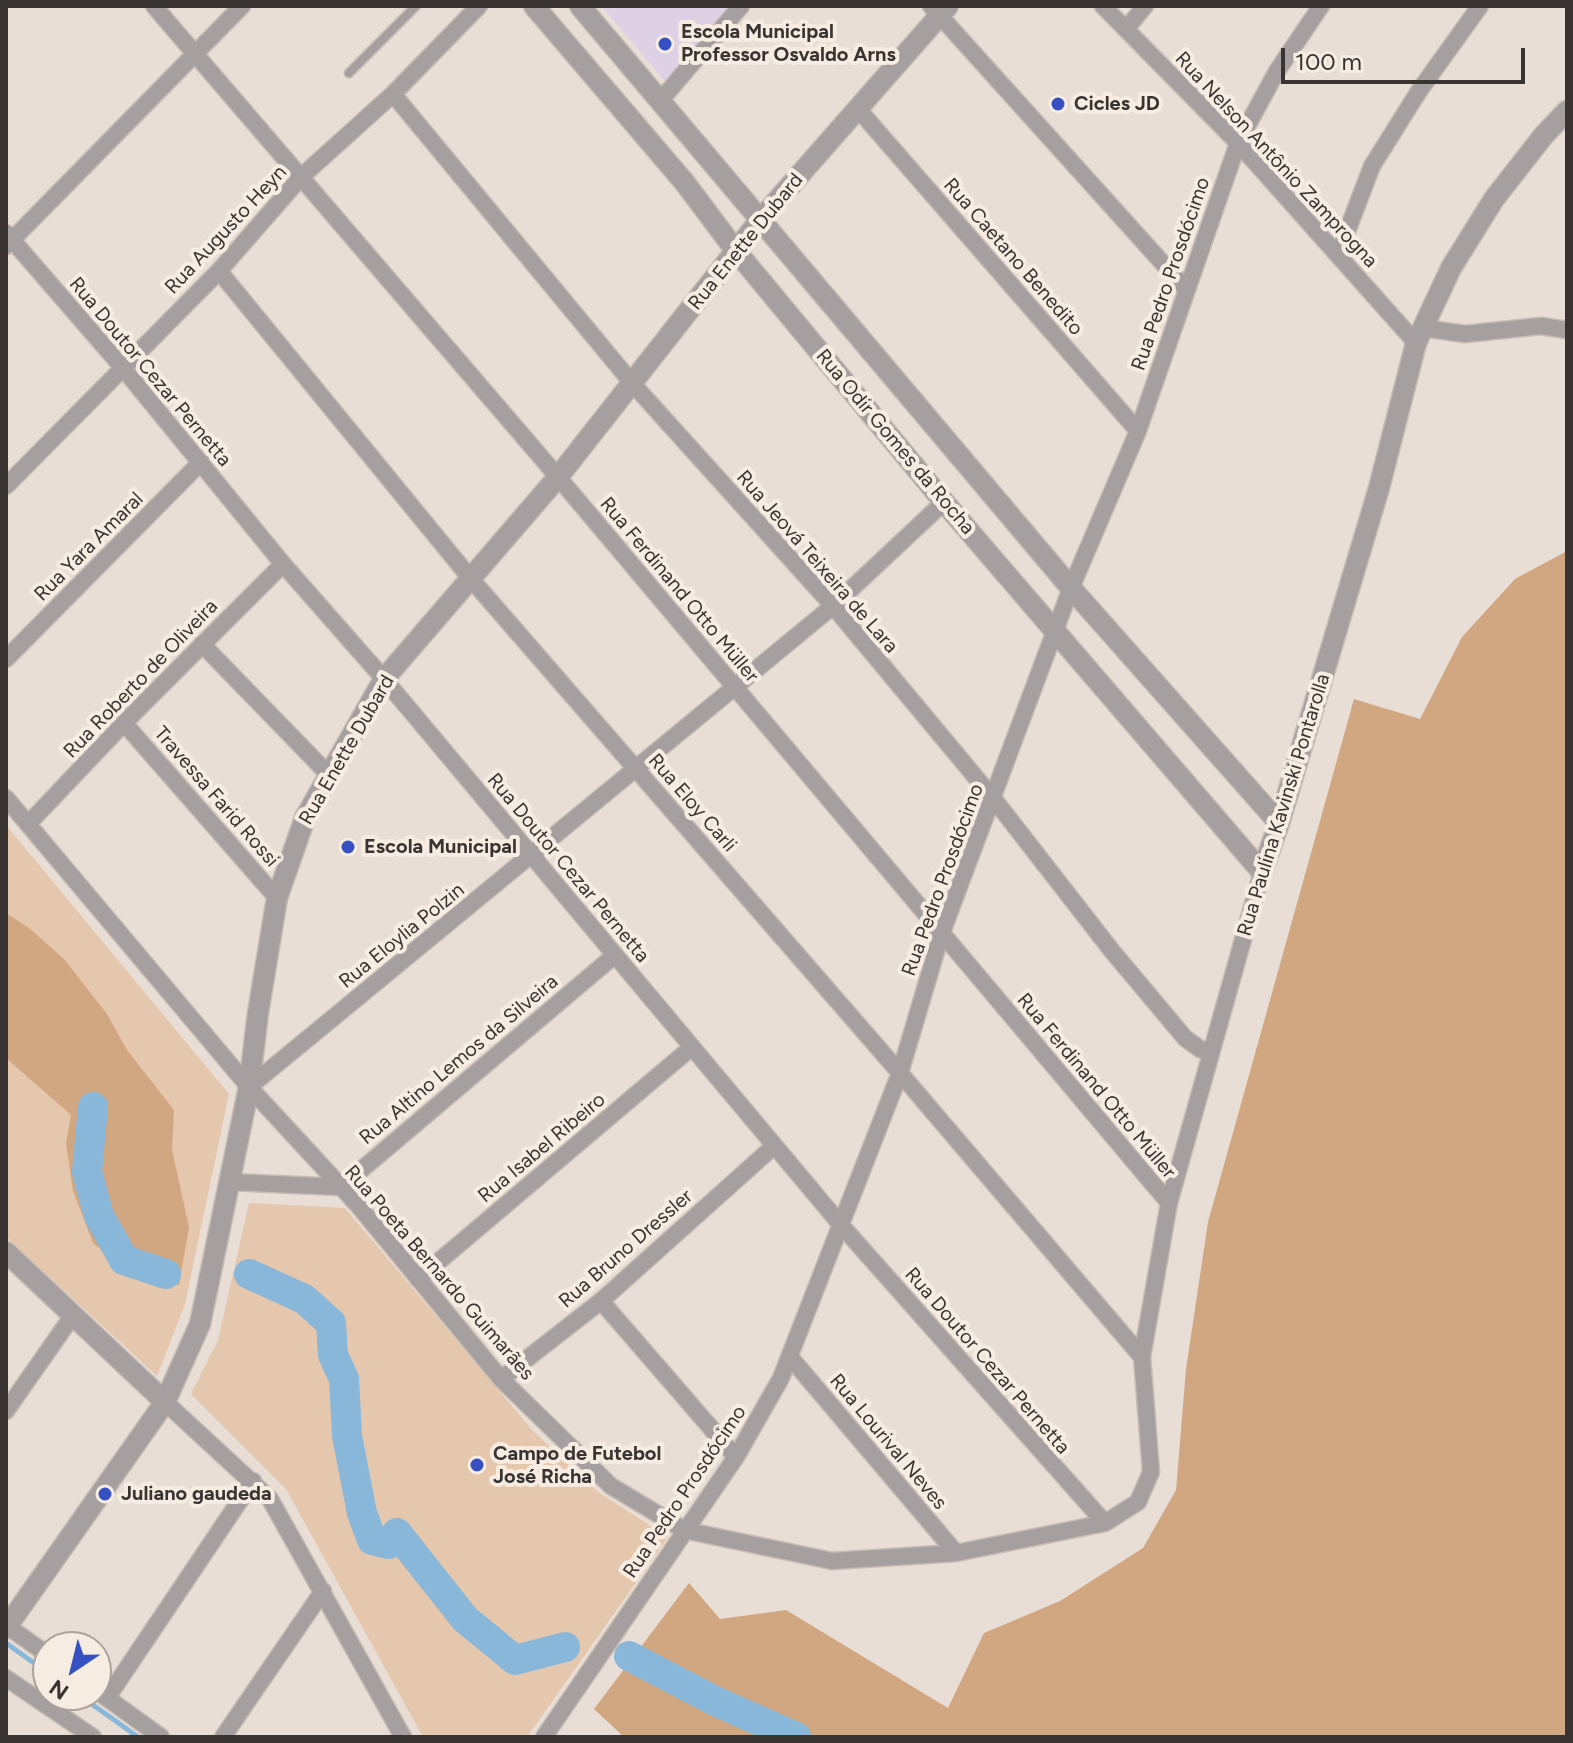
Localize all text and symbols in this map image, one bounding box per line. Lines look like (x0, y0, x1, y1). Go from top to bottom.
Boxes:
place label: Escola Municipal Professor Osvaldo Arns (681, 20, 896, 67)
scale bar (1285, 32, 1529, 82)
marker: Escola Municipal Professor Osvaldo Arns (656, 35, 674, 53)
street label: Rua Nelson Antônio Zamprogna (1170, 47, 1382, 273)
text: 100 m (1295, 47, 1362, 76)
place label: Cicles JD (1074, 92, 1160, 116)
marker: Cicles JD (1049, 95, 1067, 113)
street label: Rua Augusto Heyn (160, 161, 292, 299)
street label: Rua Enette Dubard (683, 169, 809, 315)
street label: Rua Caetano Benedito (938, 173, 1088, 341)
street label: Rua Pedro Prosdócimo (1127, 174, 1215, 374)
street label: Rua Doutor Cezar Pernetta (64, 273, 236, 471)
street label: Rua Odir Gomes da Rocha (810, 344, 980, 540)
street label: Rua Jeová Teixeira de Lara (731, 466, 903, 658)
street label: Rua Yara Amaral (30, 488, 148, 606)
street label: Rua Ferdinand Otto Müller (594, 492, 764, 688)
street label: Rua Roberto de Oliveira (59, 595, 223, 763)
street label: Rua Enette Dubard (294, 671, 400, 829)
street label: Rua Paulina Kavinski Pontarolla (1233, 671, 1335, 939)
street label: Travessa Farid Rossi (148, 722, 284, 872)
street label: Rua Eloy Carli (643, 749, 741, 857)
street label: Rua Doutor Cezar Pernetta (482, 769, 654, 967)
street label: Rua Pedro Prosdócimo (897, 781, 989, 979)
place label: Escola Municipal (364, 835, 517, 859)
marker: Escola Municipal (339, 838, 357, 856)
street label: Rua Eloylia Polzin (335, 878, 469, 994)
street label: Rua Altino Lemos da Silveira (355, 970, 563, 1150)
street label: Rua Ferdinand Otto Müller (1011, 988, 1181, 1184)
street label: Rua Isabel Ribeiro (474, 1088, 610, 1208)
street label: Rua Poeta Bernardo Guimarães (339, 1161, 539, 1385)
street label: Rua Bruno Dressler (554, 1185, 698, 1313)
street label: Rua Doutor Cezar Pernetta (899, 1263, 1075, 1459)
street label: Rua Lourival Neves (824, 1369, 952, 1515)
street label: Rua Pedro Prosdócimo (618, 1401, 752, 1583)
place label: Campo de Futebol José Richa (493, 1442, 661, 1489)
marker: Campo de Futebol José Richa (468, 1456, 486, 1474)
place label: Juliano gaudeda (121, 1482, 272, 1506)
marker: Juliano gaudeda (96, 1485, 114, 1503)
north arrow (32, 1631, 112, 1711)
text: N (44, 1673, 74, 1705)

